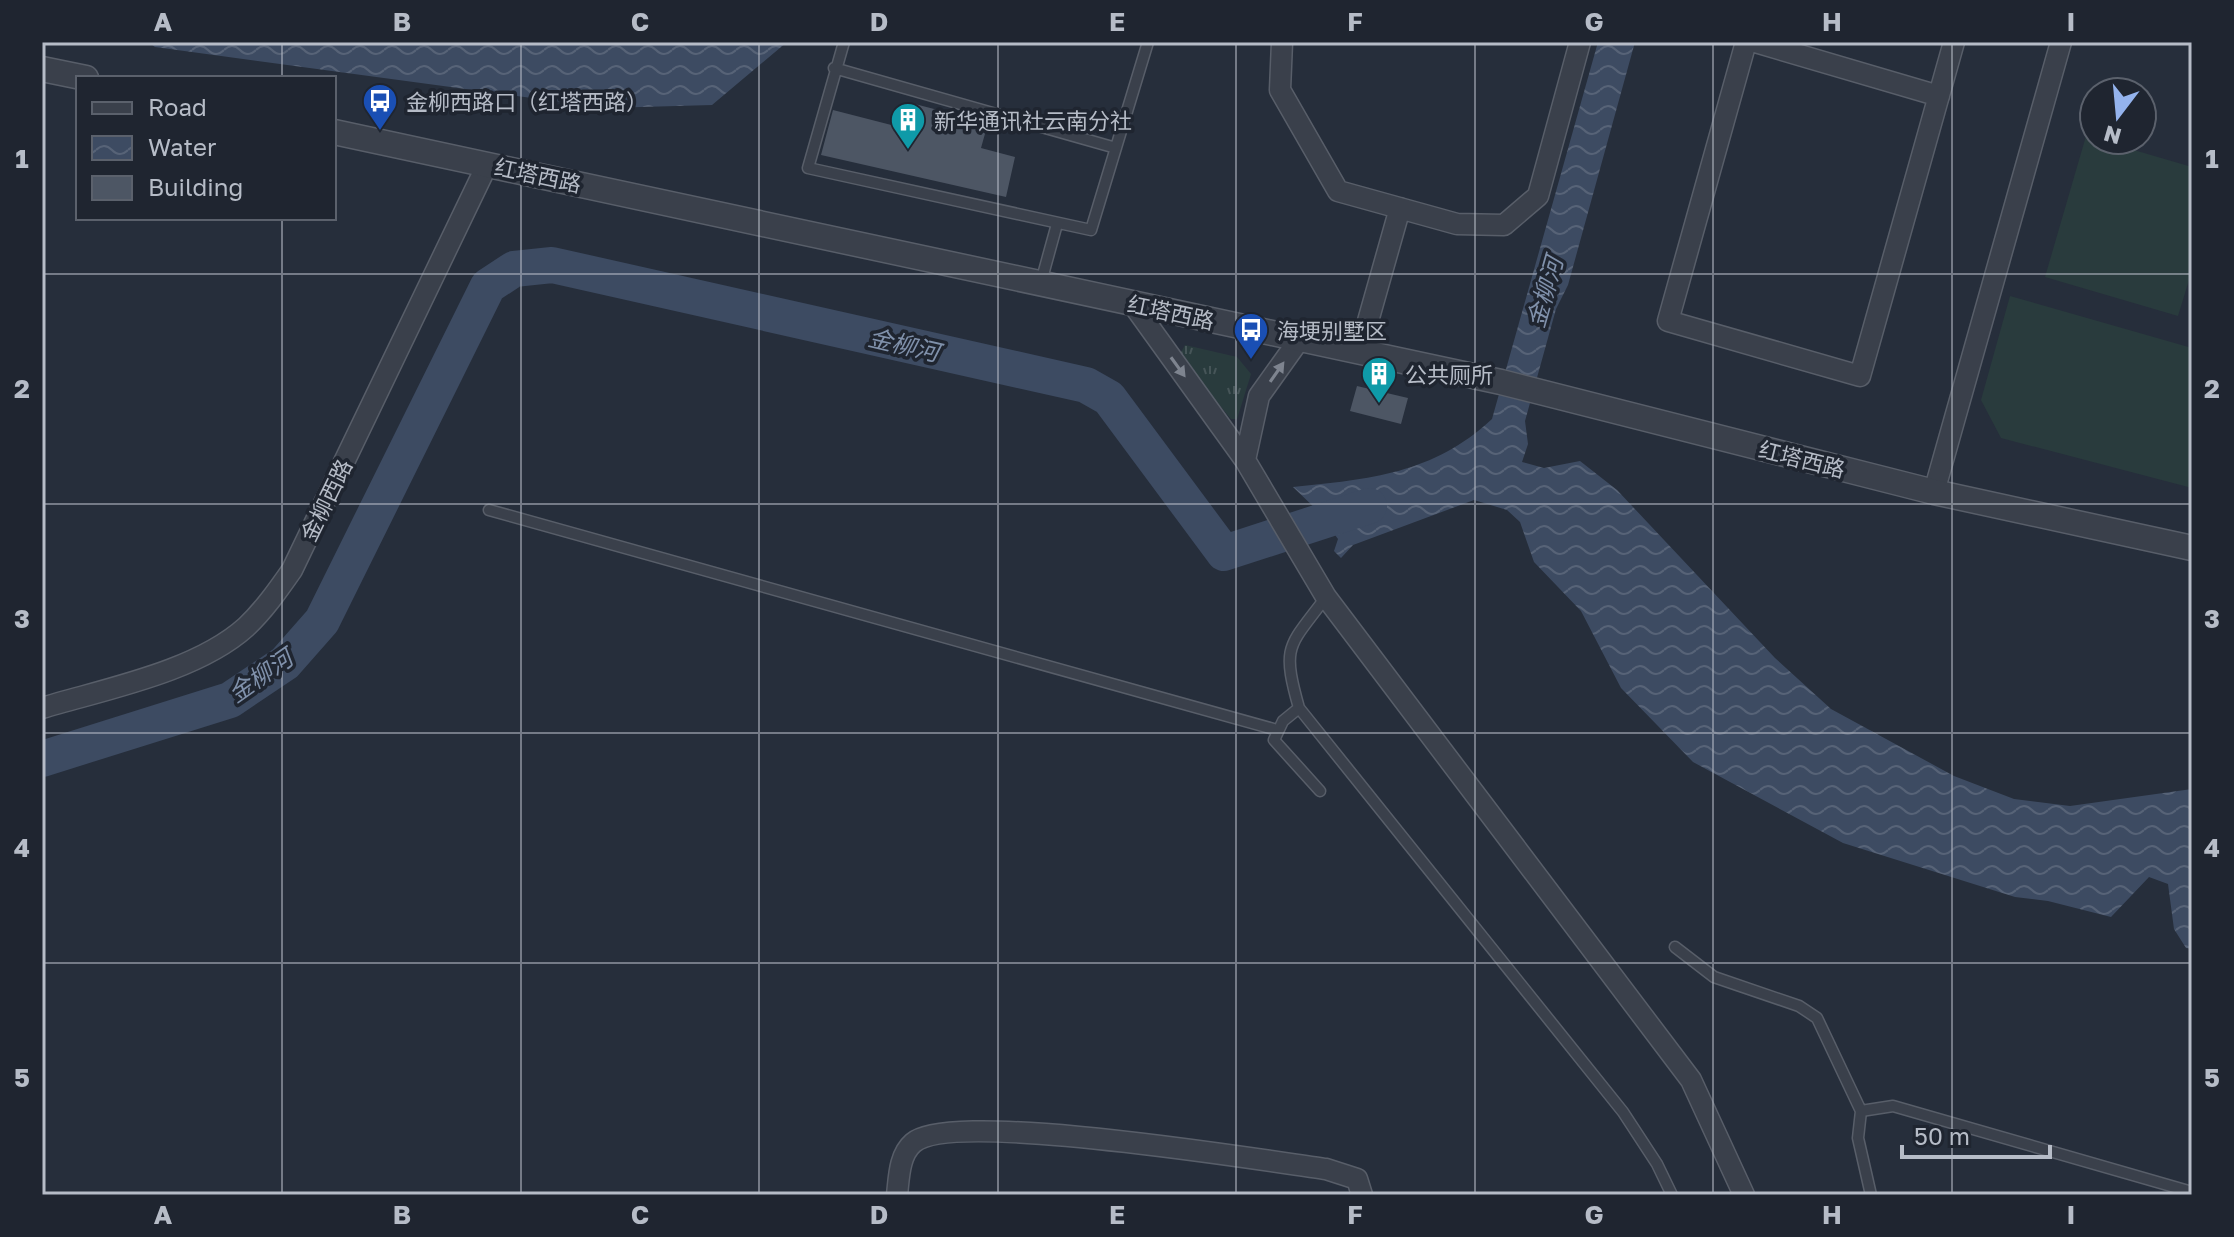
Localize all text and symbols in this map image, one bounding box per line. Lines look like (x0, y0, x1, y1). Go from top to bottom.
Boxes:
text: A (154, 6, 173, 37)
text: B (393, 6, 411, 37)
text: C (631, 6, 649, 37)
text: D (870, 6, 888, 37)
text: E (1109, 6, 1125, 37)
text: F (1347, 6, 1363, 37)
text: G (1584, 6, 1604, 37)
text: H (1822, 6, 1842, 37)
text: I (2067, 6, 2075, 37)
legend (76, 76, 336, 220)
north arrow (2078, 76, 2158, 156)
bus stop icon: 金柳西路口（红塔西路） (361, 82, 399, 132)
place label: 金柳西路口（红塔西路） (406, 88, 648, 115)
text: Road (148, 92, 207, 121)
building icon: 新华通讯社云南分社 (889, 101, 927, 151)
place label: 新华通讯社云南分社 (934, 107, 1132, 134)
text: N (2101, 120, 2124, 151)
text: Water (148, 132, 216, 161)
text: 1 (15, 143, 29, 174)
text: 1 (2205, 143, 2219, 174)
street label: 红塔西路 (492, 153, 584, 197)
text: Building (148, 172, 243, 201)
water label: 金柳河 (1520, 250, 1569, 331)
street label: 红塔西路 (1125, 290, 1217, 334)
bus stop icon: 海埂别墅区 (1232, 311, 1270, 361)
place label: 海埂别墅区 (1277, 317, 1387, 344)
water label: 金柳河 (866, 322, 946, 367)
building icon: 公共厕所 (1360, 355, 1398, 405)
one-way arrow (1170, 356, 1185, 377)
one-way arrow (1268, 361, 1284, 382)
place label: 公共厕所 (1405, 361, 1493, 388)
text: 2 (14, 373, 30, 404)
text: 2 (2204, 373, 2220, 404)
street label: 红塔西路 (1756, 435, 1848, 483)
street label: 金柳西路 (295, 455, 357, 545)
text: 3 (14, 603, 30, 634)
text: 3 (2204, 603, 2220, 634)
water label: 金柳河 (222, 640, 301, 708)
text: 4 (14, 832, 30, 863)
text: 4 (2204, 832, 2220, 863)
text: 5 (14, 1062, 30, 1093)
text: 5 (2204, 1062, 2220, 1093)
scale bar (1902, 1109, 2050, 1159)
text: 50 m (1914, 1121, 1970, 1150)
text: A (154, 1199, 173, 1230)
text: B (393, 1199, 411, 1230)
text: C (631, 1199, 649, 1230)
text: D (870, 1199, 888, 1230)
text: E (1109, 1199, 1125, 1230)
text: F (1347, 1199, 1363, 1230)
text: G (1584, 1199, 1604, 1230)
text: H (1822, 1199, 1842, 1230)
text: I (2067, 1199, 2075, 1230)

